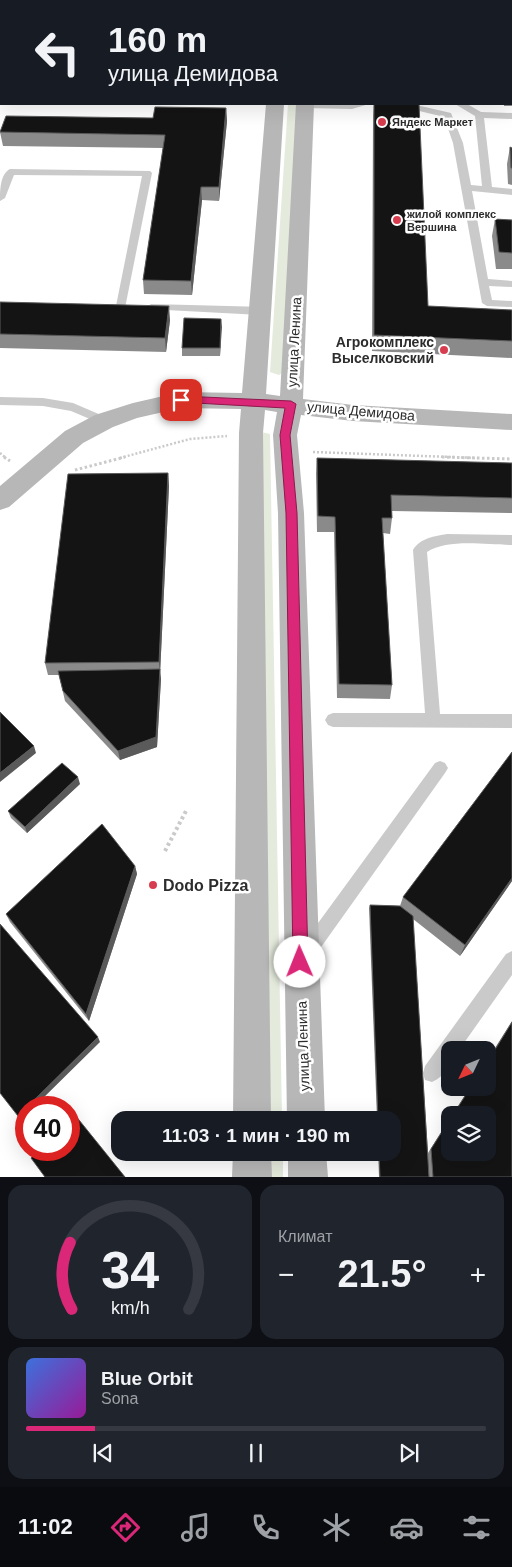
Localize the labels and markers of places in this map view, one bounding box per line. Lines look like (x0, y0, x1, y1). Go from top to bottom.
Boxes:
marker: Яндекс Маркет (376, 116, 388, 128)
place label: Яндекс Маркет (392, 116, 474, 128)
place label: жилой комплекс Вершина (406, 208, 496, 233)
marker: жилой комплекс Вершина (391, 214, 403, 226)
place label: Агрокомплекс Выселковский (332, 334, 434, 366)
marker: Агрокомплекс Выселковский (438, 344, 450, 356)
pin (160, 379, 202, 421)
place label: Dodo Pizza (163, 877, 248, 894)
marker: Dodo Pizza (147, 879, 159, 891)

